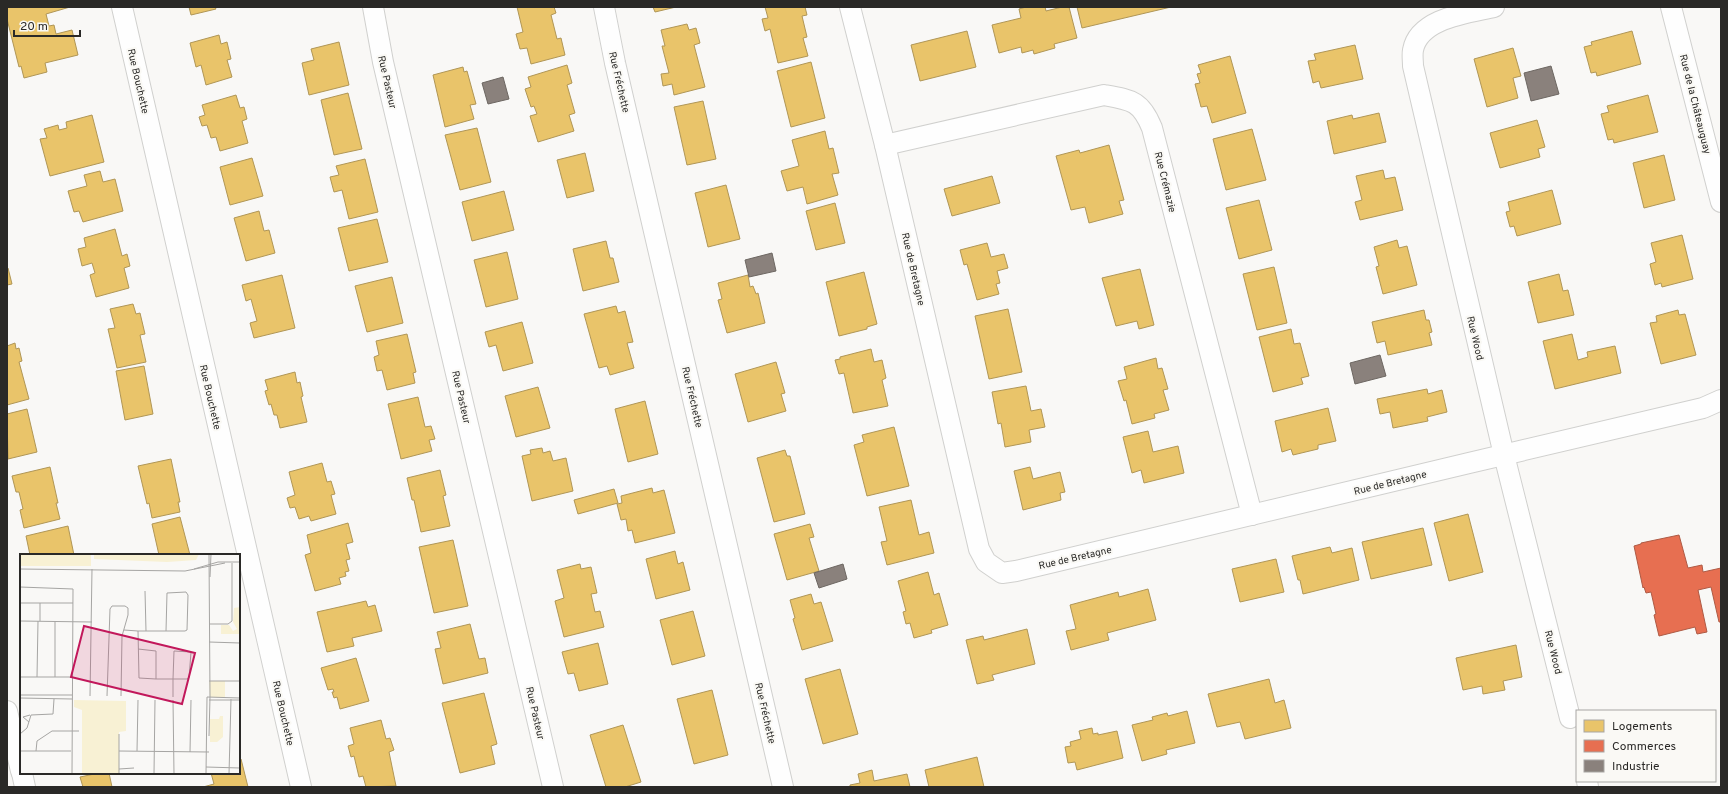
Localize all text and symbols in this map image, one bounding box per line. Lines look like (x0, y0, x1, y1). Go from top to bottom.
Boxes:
scale bar (14, 12, 80, 38)
text: 20 m (20, 19, 48, 35)
street label: Rue Bouchette (124, 48, 151, 115)
street label: Rue Fréchette (605, 50, 632, 114)
street label: Rue de la Châteauguay (1676, 53, 1713, 156)
street label: Rue Pasteur (374, 54, 399, 110)
street label: Rue Crémazie (1151, 151, 1178, 214)
street label: Rue de Bretagne (898, 232, 927, 307)
street label: Rue Wood (1463, 315, 1486, 362)
street label: Rue Bouchette (196, 364, 223, 431)
street label: Rue Fréchette (678, 365, 705, 429)
street label: Rue Pasteur (448, 369, 473, 425)
street label: Rue de Bretagne (1353, 468, 1428, 499)
street label: Rue de Bretagne (1038, 544, 1113, 573)
inset map (20, 554, 240, 774)
street label: Rue Wood (1541, 629, 1564, 676)
street label: Rue Bouchette (269, 680, 296, 747)
street label: Rue Fréchette (751, 681, 778, 745)
street label: Rue Pasteur (522, 685, 547, 741)
legend (1576, 710, 1716, 782)
text: Logements (1612, 719, 1672, 735)
text: Commerces (1612, 739, 1676, 755)
text: Industrie (1612, 759, 1660, 775)

